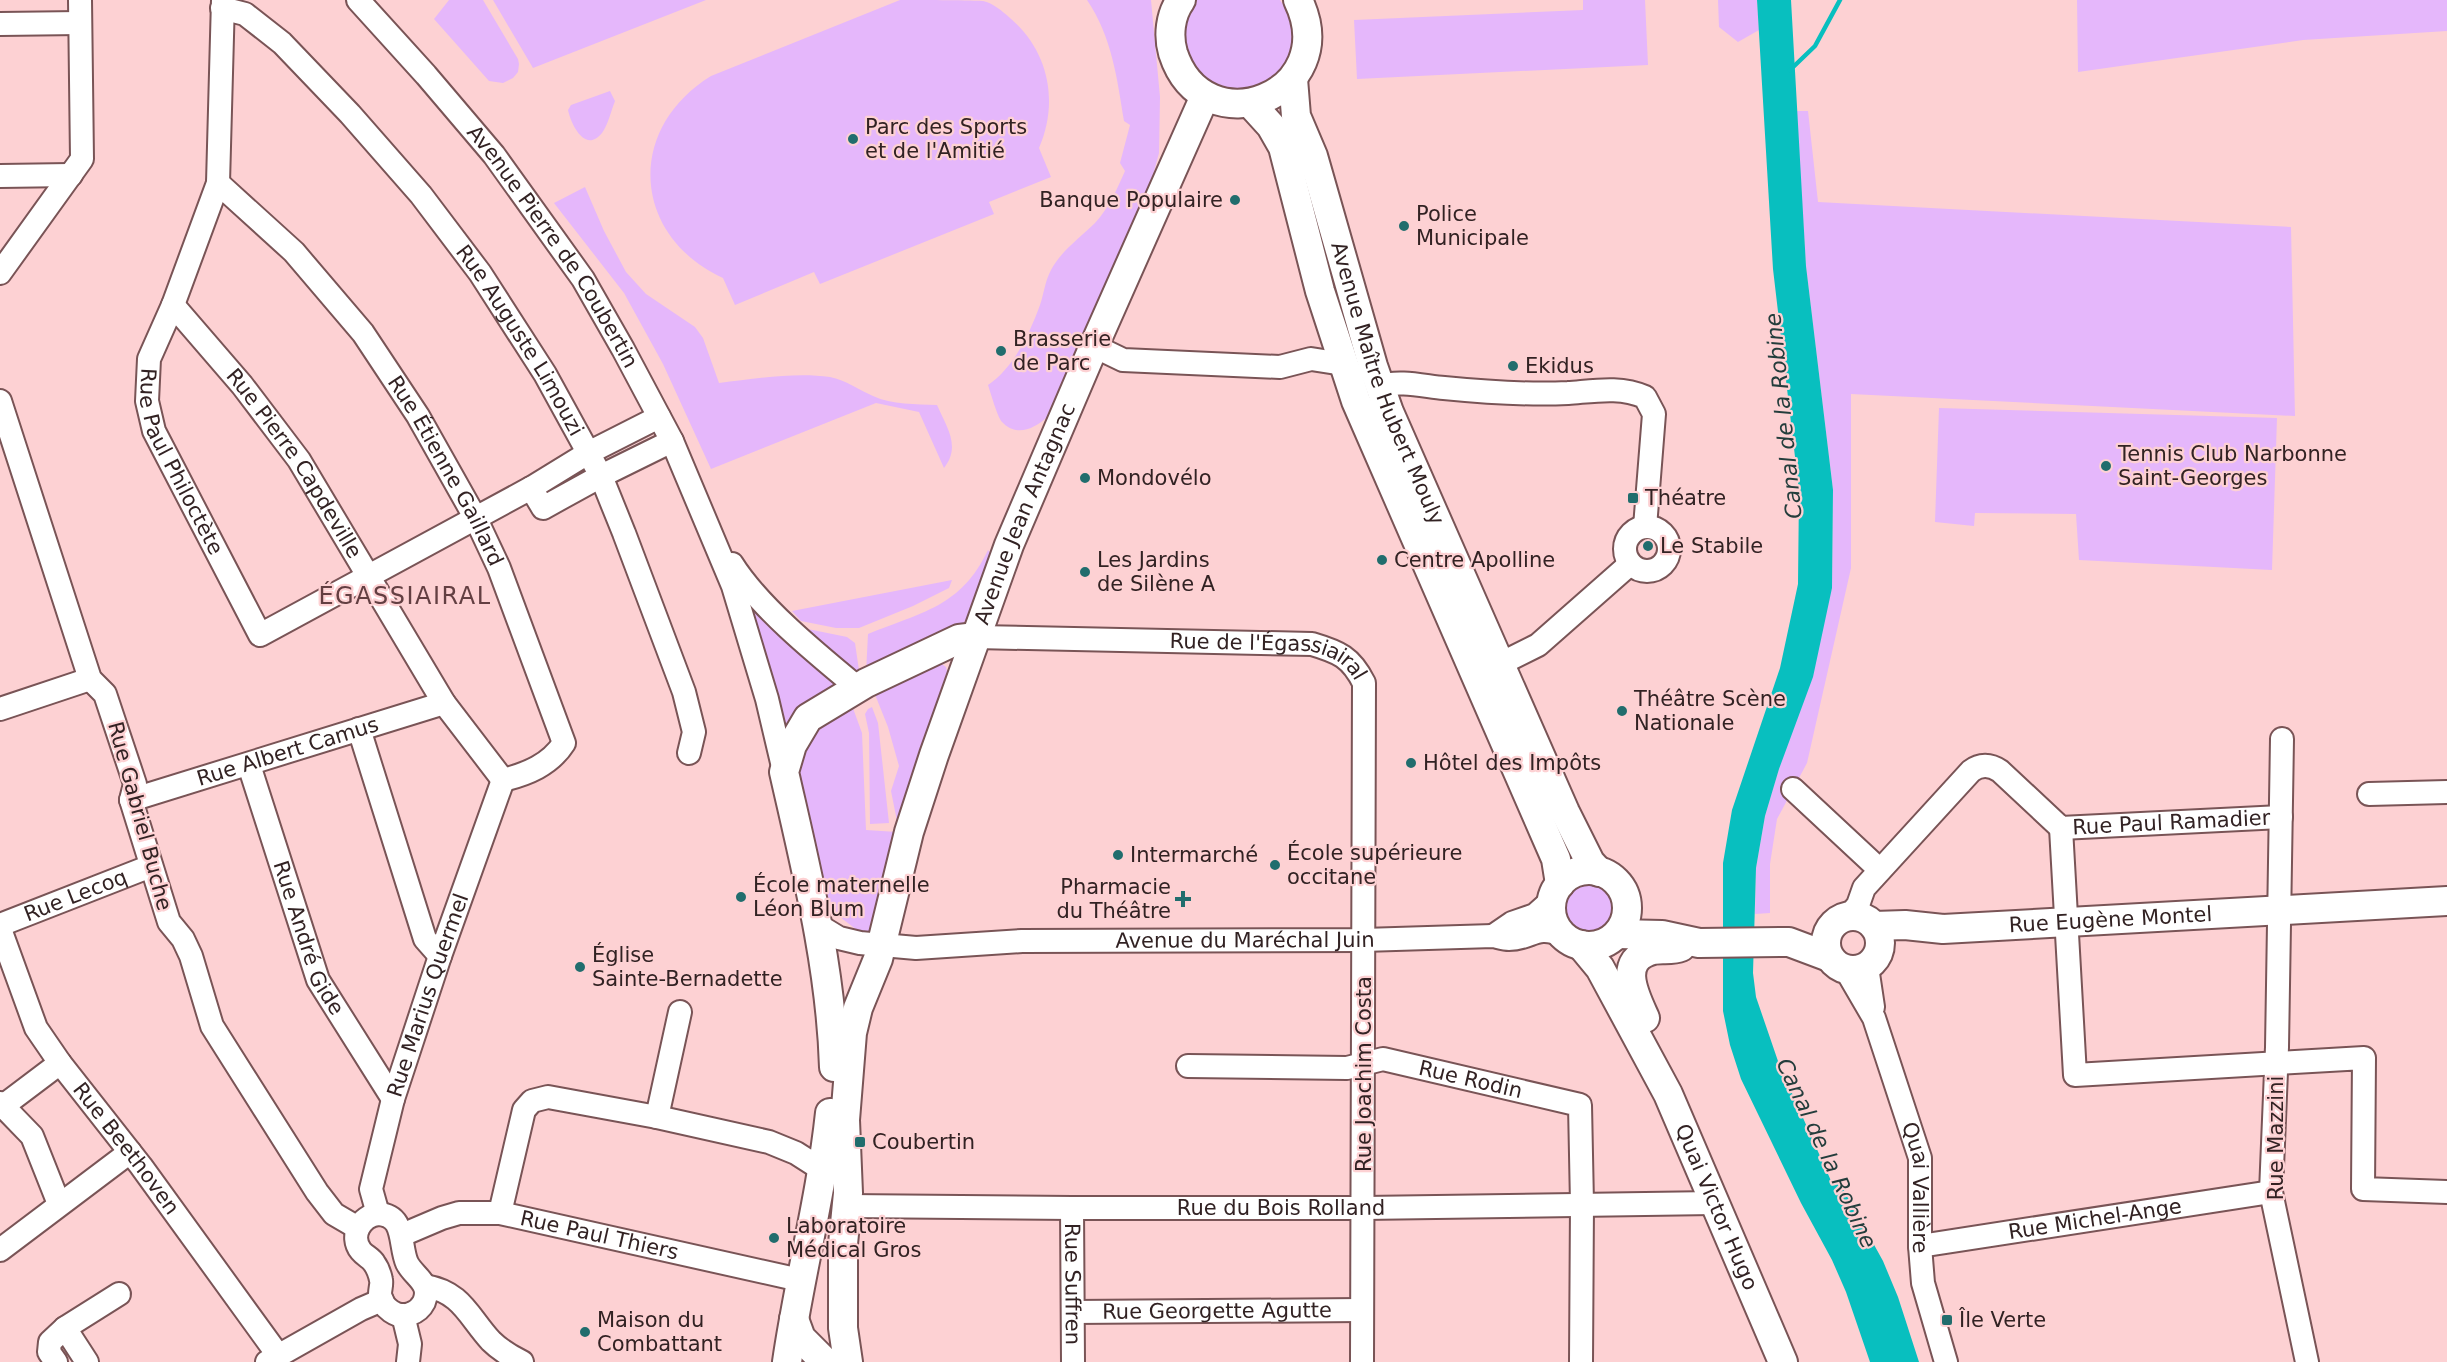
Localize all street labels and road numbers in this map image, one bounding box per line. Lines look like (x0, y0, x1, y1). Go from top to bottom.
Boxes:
street label: Avenue Pierre de Coubertin (462, 120, 643, 372)
street label: Avenue Maître Hubert Mouly (1326, 239, 1449, 528)
street label: Rue Auguste Limouzi (451, 240, 589, 440)
street label: Rue Pierre Capdeville (222, 364, 367, 562)
street label: Rue Paul Philoctète (134, 368, 228, 559)
street label: Rue Étienne Gaillard (383, 371, 508, 570)
street label: Avenue Jean Antagnac (970, 400, 1080, 628)
street label: Rue de l'Égassiairal (1169, 629, 1372, 684)
street label: Rue Albert Camus (194, 712, 381, 791)
street label: Rue Gabriel Buche (103, 719, 177, 913)
street label: Rue Paul Ramadier (2072, 806, 2271, 839)
street label: Rue André Gide (268, 858, 349, 1019)
street label: Rue Lecoq (21, 865, 130, 926)
street label: Rue Marius Quermel (382, 890, 473, 1100)
street label: Rue Eugène Montel (2008, 902, 2213, 937)
street label: Avenue du Maréchal Juin (1115, 928, 1375, 953)
street label: Rue Joachim Costa (1352, 976, 1376, 1172)
street label: Rue Rodin (1416, 1056, 1525, 1103)
street label: Rue Mazzini (2264, 1076, 2288, 1200)
street label: Rue Beethoven (68, 1078, 184, 1219)
street label: Quai Vallière (1897, 1119, 1933, 1254)
street label: Quai Victor Hugo (1670, 1120, 1763, 1294)
street label: Rue Michel-Ange (2007, 1194, 2183, 1244)
street label: Rue du Bois Rolland (1177, 1196, 1385, 1220)
street label: Rue Paul Thiers (518, 1206, 681, 1265)
street label: Rue Suffren (1060, 1223, 1085, 1345)
street label: Rue Georgette Agutte (1102, 1298, 1332, 1324)

